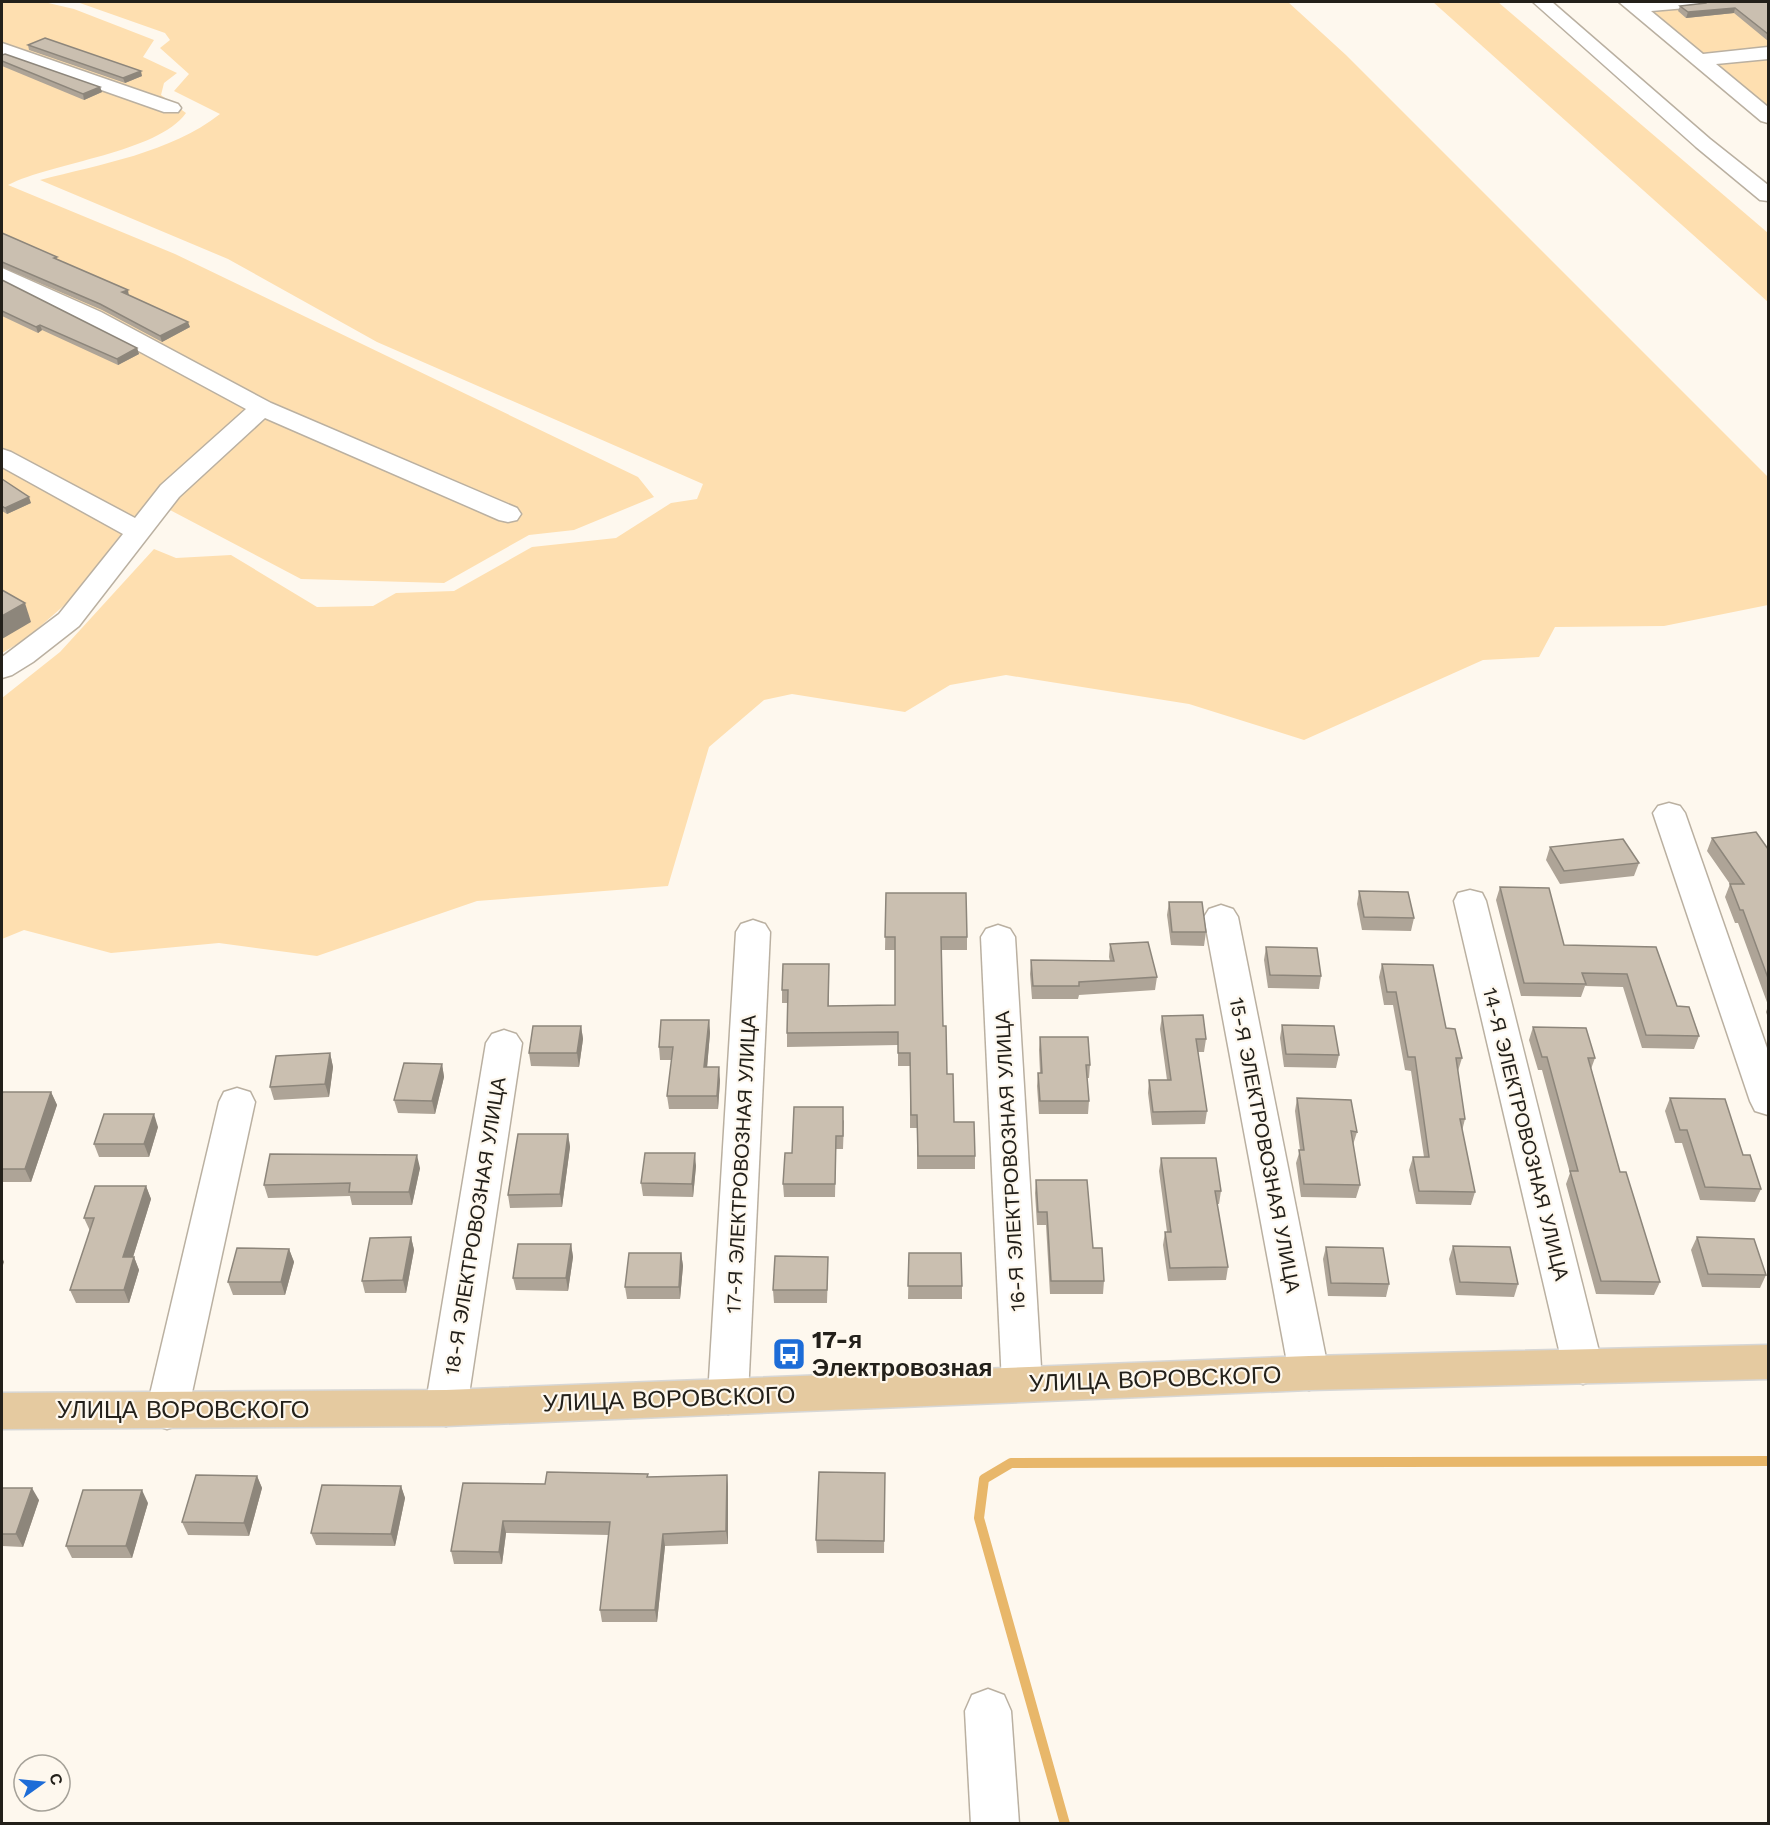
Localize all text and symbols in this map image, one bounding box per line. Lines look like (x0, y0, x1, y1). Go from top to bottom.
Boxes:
street label: 14-Я ЭЛЕКТРОВОЗНАЯ УЛИЦА (1478, 985, 1574, 1284)
street label: 15-Я ЭЛЕКТРОВОЗНАЯ УЛИЦА (1225, 995, 1306, 1295)
street label: 16-Я ЭЛЕКТРОВОЗНАЯ УЛИЦА (990, 1009, 1030, 1312)
street label: 17-Я ЭЛЕКТРОВОЗНАЯ УЛИЦА (721, 1013, 761, 1314)
street label: 18-Я ЭЛЕКТРОВОЗНАЯ УЛИЦА (440, 1075, 511, 1377)
place label: 17-я Электровозная (812, 1326, 992, 1382)
bus stop icon: 17-я Электровозная (771, 1336, 807, 1372)
street label: УЛИЦА ВОРОВСКОГО (1028, 1361, 1282, 1397)
street label: УЛИЦА ВОРОВСКОГО (542, 1381, 796, 1417)
street label: УЛИЦА ВОРОВСКОГО (57, 1396, 309, 1424)
north arrow (12, 1753, 72, 1813)
text: С (45, 1771, 67, 1788)

